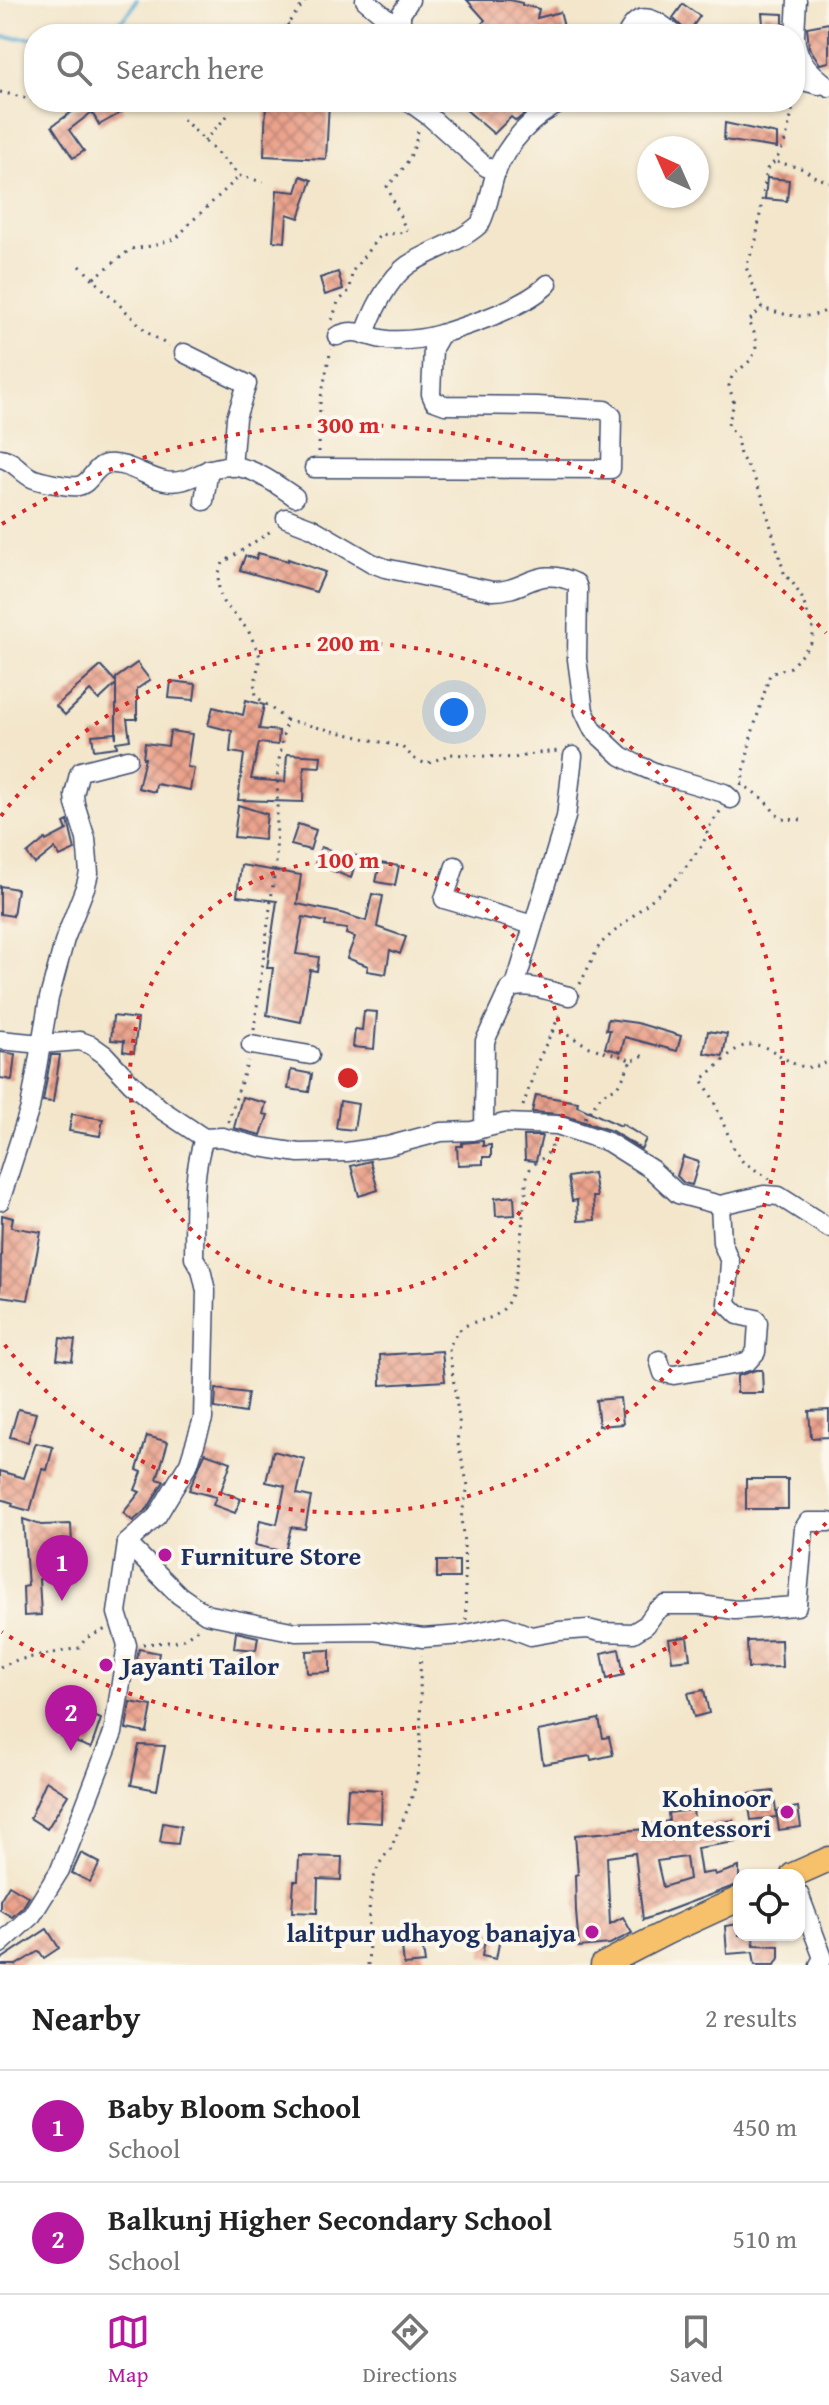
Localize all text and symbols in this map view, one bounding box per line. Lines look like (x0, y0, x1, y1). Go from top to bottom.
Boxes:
search box (24, 24, 805, 112)
icon: search (52, 46, 96, 90)
text: Search here (116, 46, 264, 90)
north arrow (637, 136, 709, 208)
text: 300 m (316, 407, 380, 442)
text: 200 m (316, 625, 380, 660)
your location (434, 692, 474, 732)
text: 100 m (316, 842, 380, 877)
centre of rings (334, 1064, 362, 1092)
pin: 1 (36, 1535, 88, 1601)
place label: Furniture Store (181, 1536, 361, 1575)
marker: Furniture Store (156, 1546, 174, 1564)
place label: Jayanti Tailor (118, 1646, 279, 1685)
marker: Jayanti Tailor (97, 1656, 115, 1674)
pin: 2 (45, 1685, 97, 1751)
place label: Kohinoor Montessori (641, 1778, 771, 1847)
marker: Kohinoor Montessori (778, 1803, 796, 1821)
map controls (733, 1869, 805, 1941)
button: locate (733, 1869, 805, 1941)
place label: lalitpur udhayog banajya (286, 1913, 577, 1952)
marker: lalitpur udhayog banajya (583, 1923, 601, 1941)
text: Nearby (32, 1993, 141, 2042)
text: 2 results (705, 1998, 797, 2037)
text: Baby Bloom School (108, 2085, 361, 2129)
text: 1 (51, 2107, 65, 2146)
text: 450 m (732, 2107, 797, 2146)
text: School (108, 2129, 180, 2168)
text: Balkunj Higher Secondary School (108, 2197, 552, 2241)
text: 2 (51, 2219, 65, 2258)
text: 510 m (732, 2219, 797, 2258)
text: School (108, 2241, 180, 2280)
tab: Map (106, 2310, 150, 2390)
tab: Directions (363, 2310, 457, 2390)
tab: Saved (670, 2310, 723, 2390)

